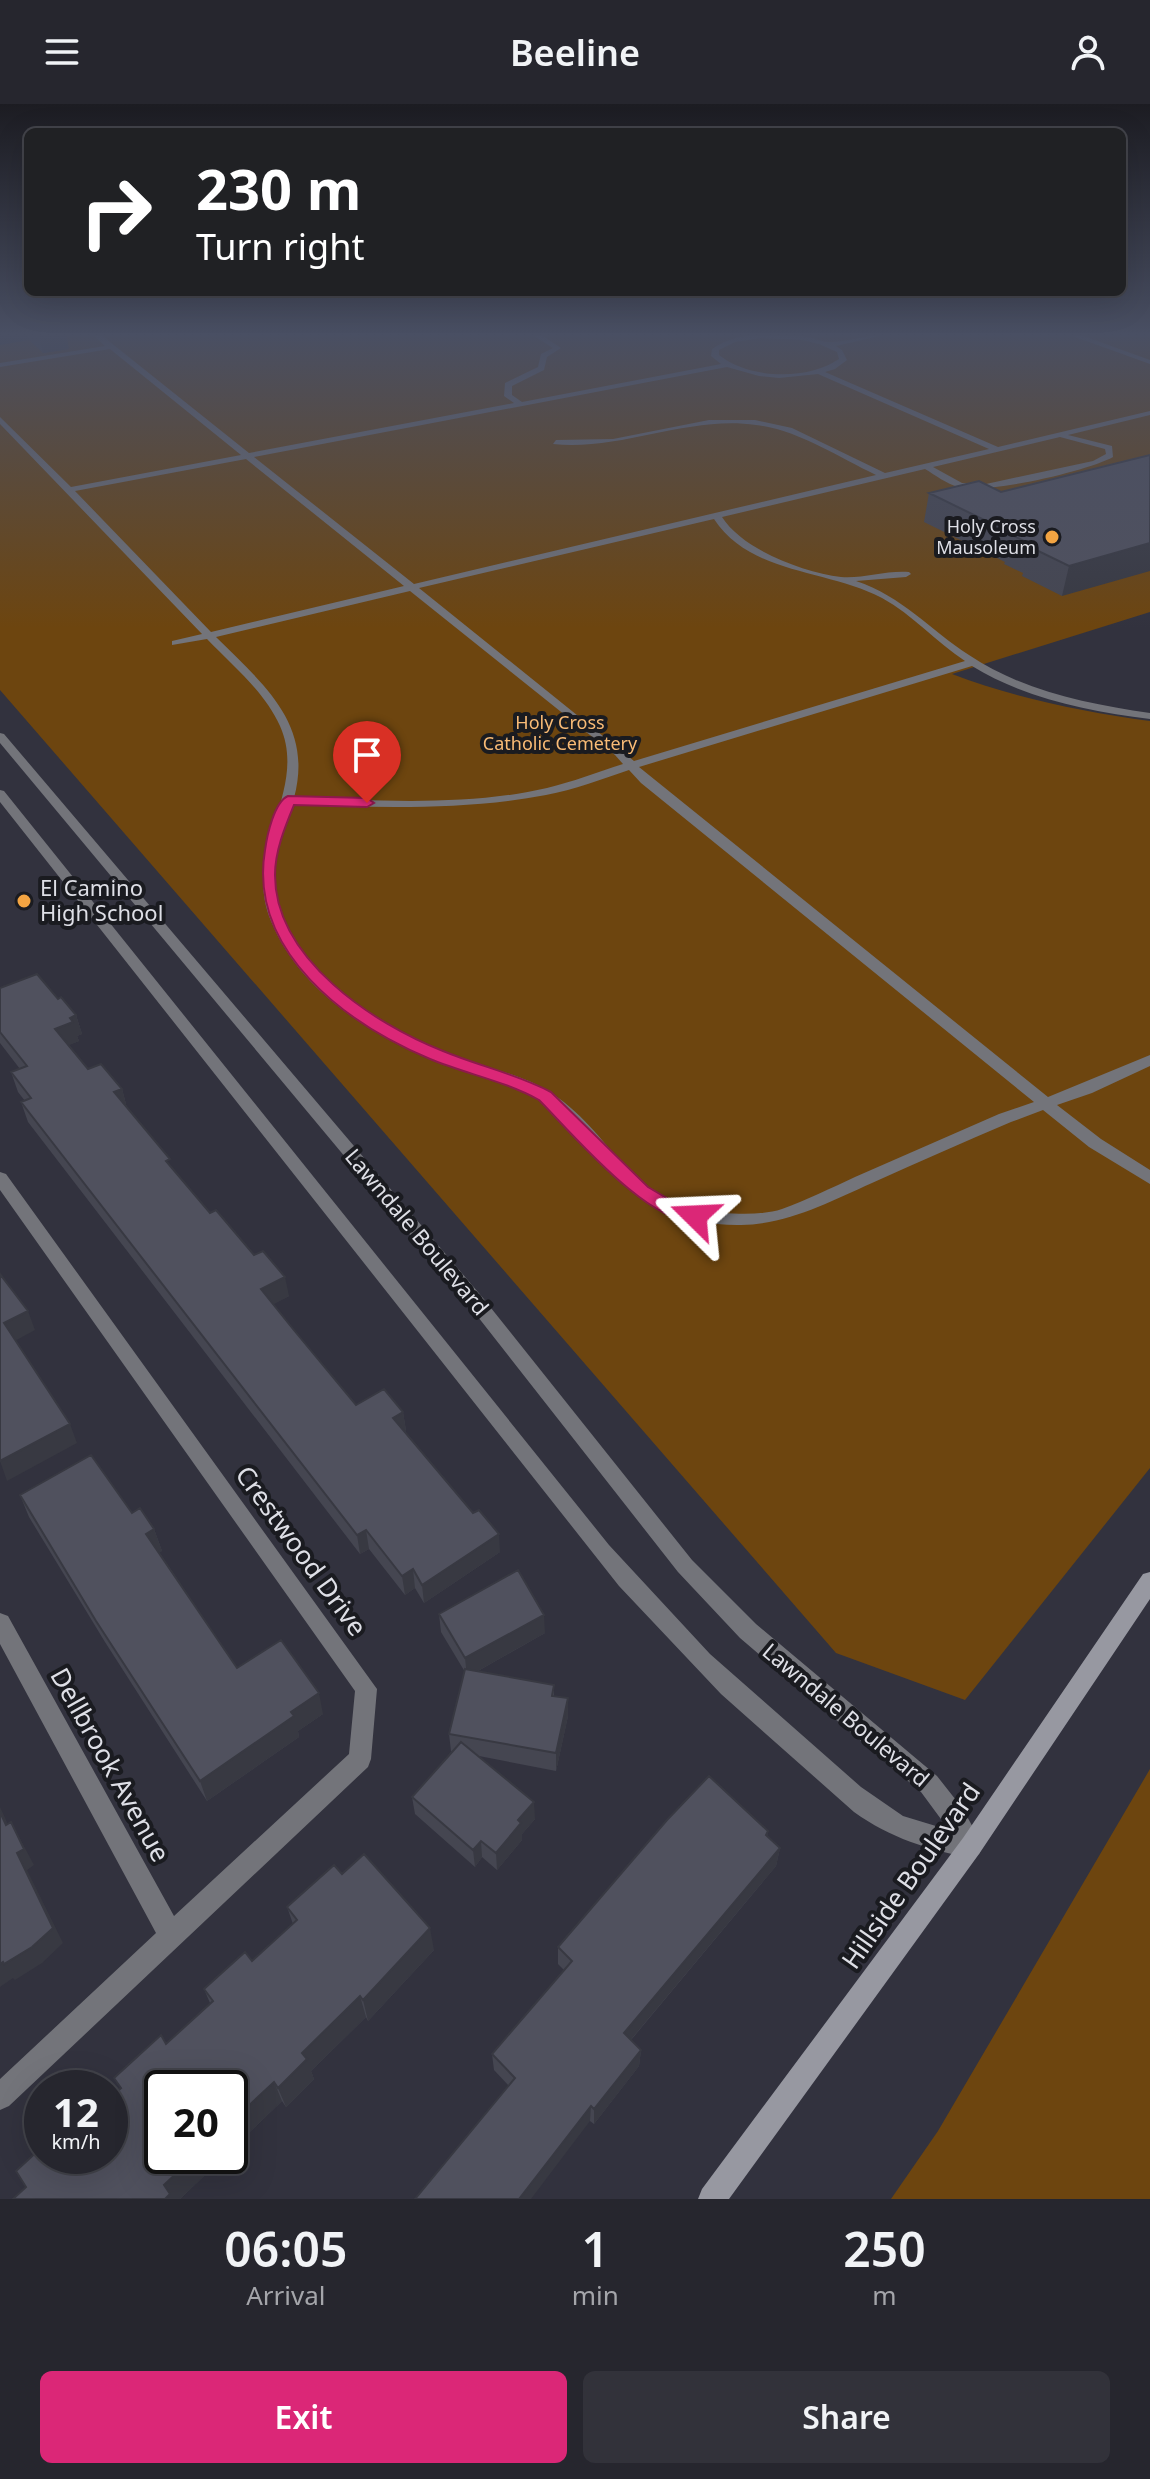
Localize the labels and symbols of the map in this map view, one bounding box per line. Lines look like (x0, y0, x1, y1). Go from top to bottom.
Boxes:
place label: Holy Cross Mausoleum (936, 514, 1036, 559)
marker: Holy Cross Mausoleum (1043, 528, 1061, 546)
park label: Holy Cross Catholic Cemetery (483, 710, 638, 755)
pin (333, 721, 401, 803)
place label: El Camino High School (40, 872, 163, 927)
marker: El Camino High School (15, 892, 33, 910)
street label: Lawndale Boulevard (339, 1142, 496, 1321)
position arrow (653, 1174, 737, 1258)
street label: Crestwood Drive (228, 1458, 376, 1643)
street label: Lawndale Boulevard (757, 1636, 936, 1793)
street label: Dellbrook Avenue (43, 1661, 179, 1868)
street label: Hillside Boulevard (832, 1775, 988, 1976)
speed limit sign: 20 (144, 2070, 248, 2174)

